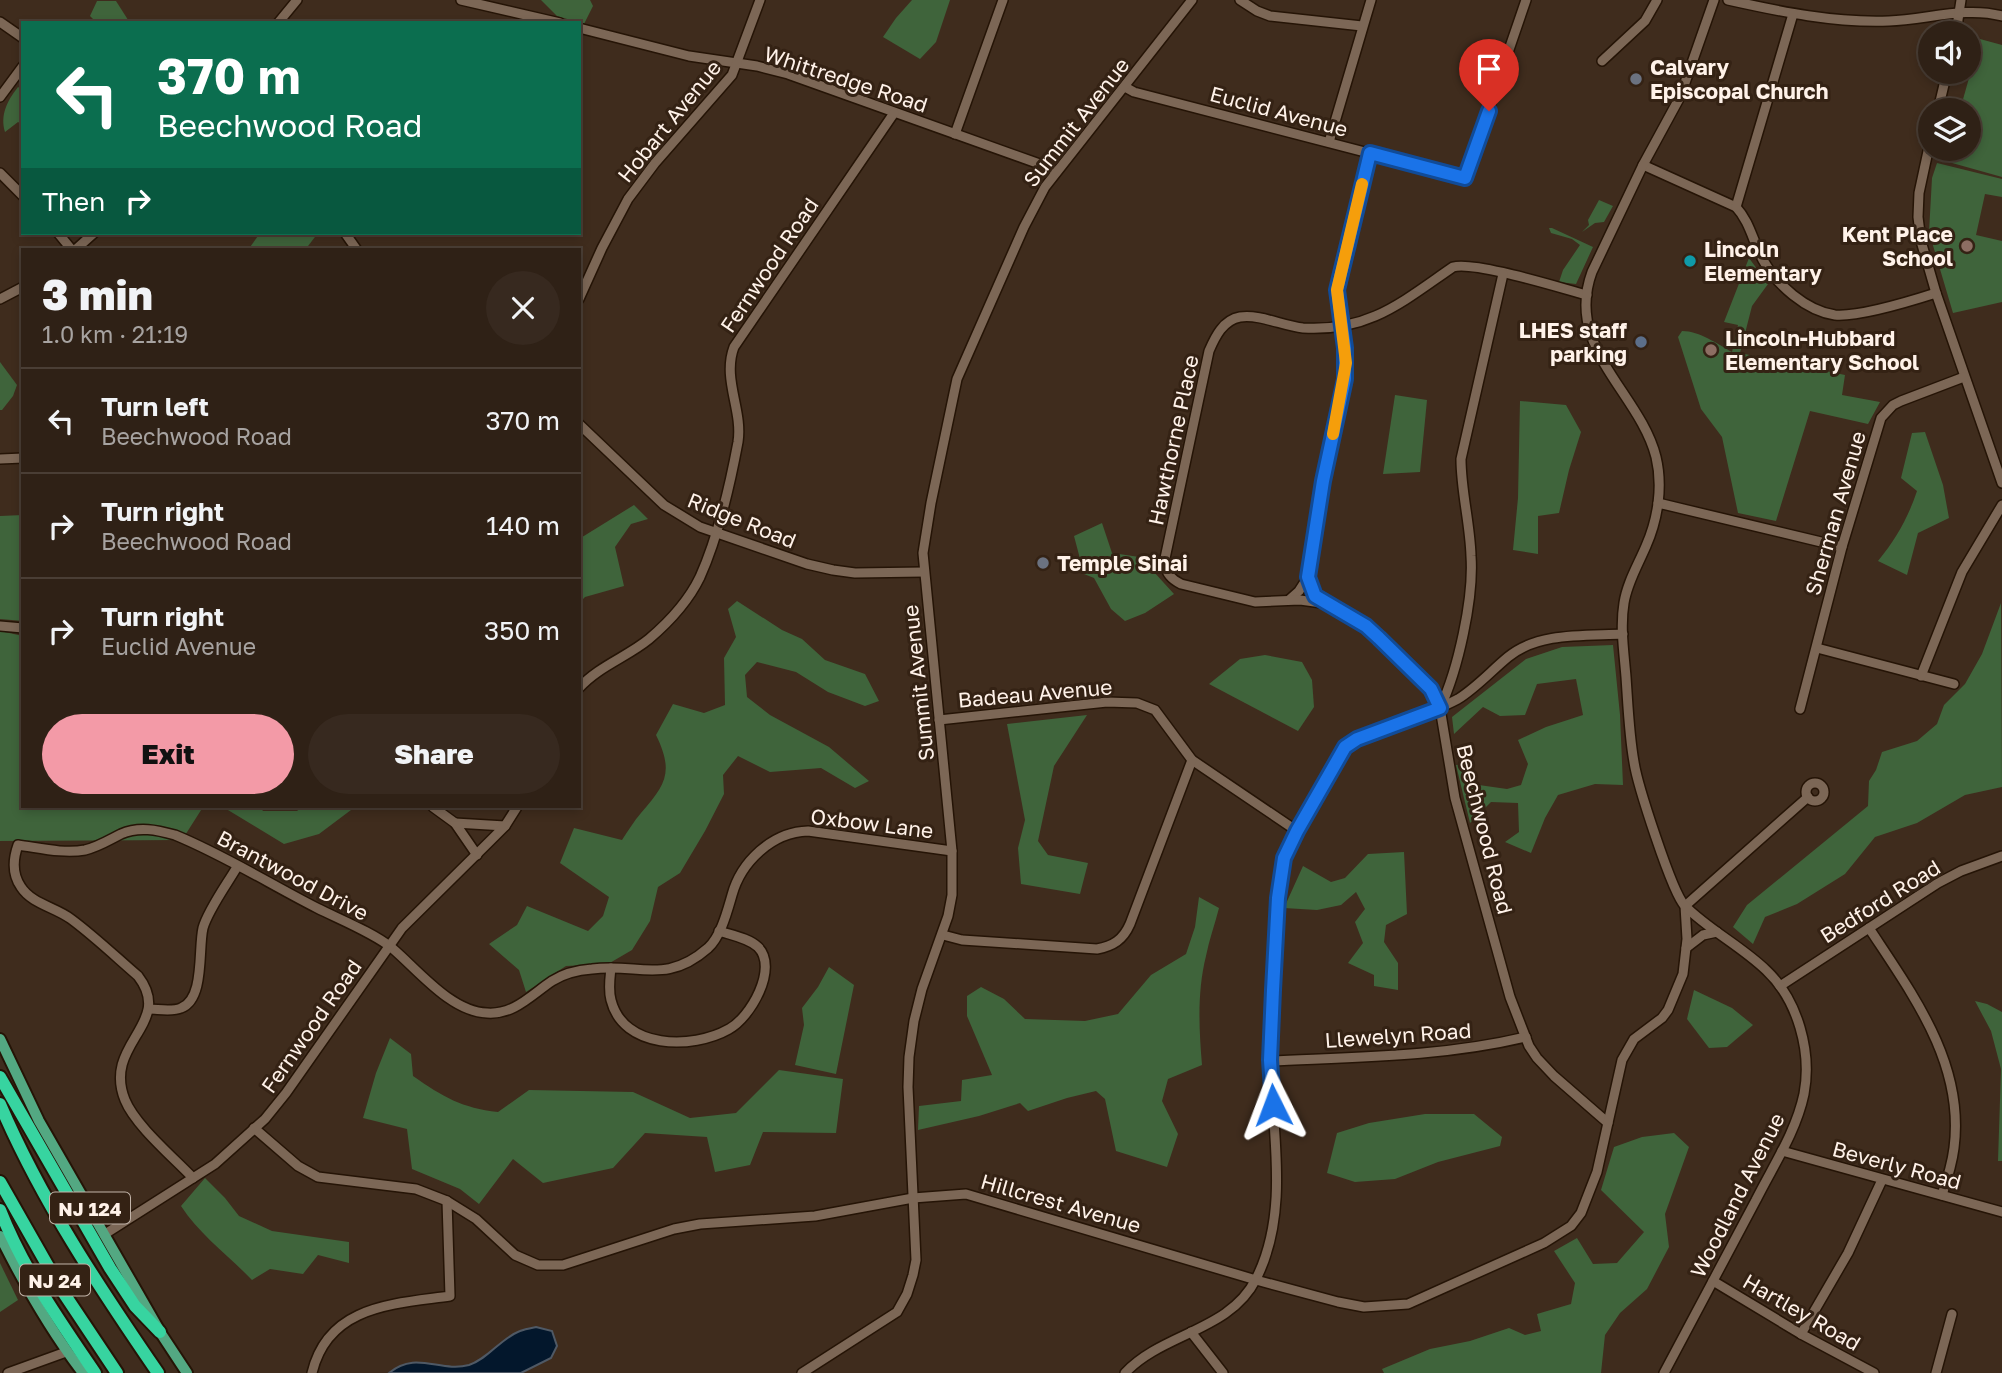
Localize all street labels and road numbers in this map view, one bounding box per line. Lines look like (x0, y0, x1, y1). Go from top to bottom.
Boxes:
street label: Whittredge Road (761, 40, 931, 118)
street label: Summit Avenue (1018, 52, 1134, 192)
street label: Hobart Avenue (612, 55, 726, 187)
street label: Euclid Avenue (1207, 80, 1351, 142)
street label: Fernwood Road (714, 193, 824, 337)
street label: Hawthorne Place (1142, 352, 1204, 528)
street label: Sherman Avenue (1799, 428, 1871, 598)
street label: Ridge Road (684, 486, 800, 554)
street label: Summit Avenue (897, 604, 939, 762)
street label: Badeau Avenue (957, 673, 1113, 713)
street label: Beechwood Road (1451, 741, 1519, 917)
street label: Oxbow Lane (809, 803, 935, 843)
street label: Brantwood Drive (213, 824, 373, 926)
street label: Bedford Road (1815, 854, 1945, 948)
street label: Fernwood Road (255, 954, 367, 1098)
street label: Llewelyn Road (1324, 1017, 1472, 1053)
street label: Woodland Avenue (1684, 1108, 1790, 1282)
street label: Beverly Road (1830, 1135, 1964, 1195)
street label: Hillcrest Avenue (978, 1168, 1144, 1238)
road number: NJ 124 (50, 1192, 130, 1224)
road number: NJ 24 (20, 1264, 90, 1296)
street label: Hartley Road (1739, 1268, 1865, 1356)

